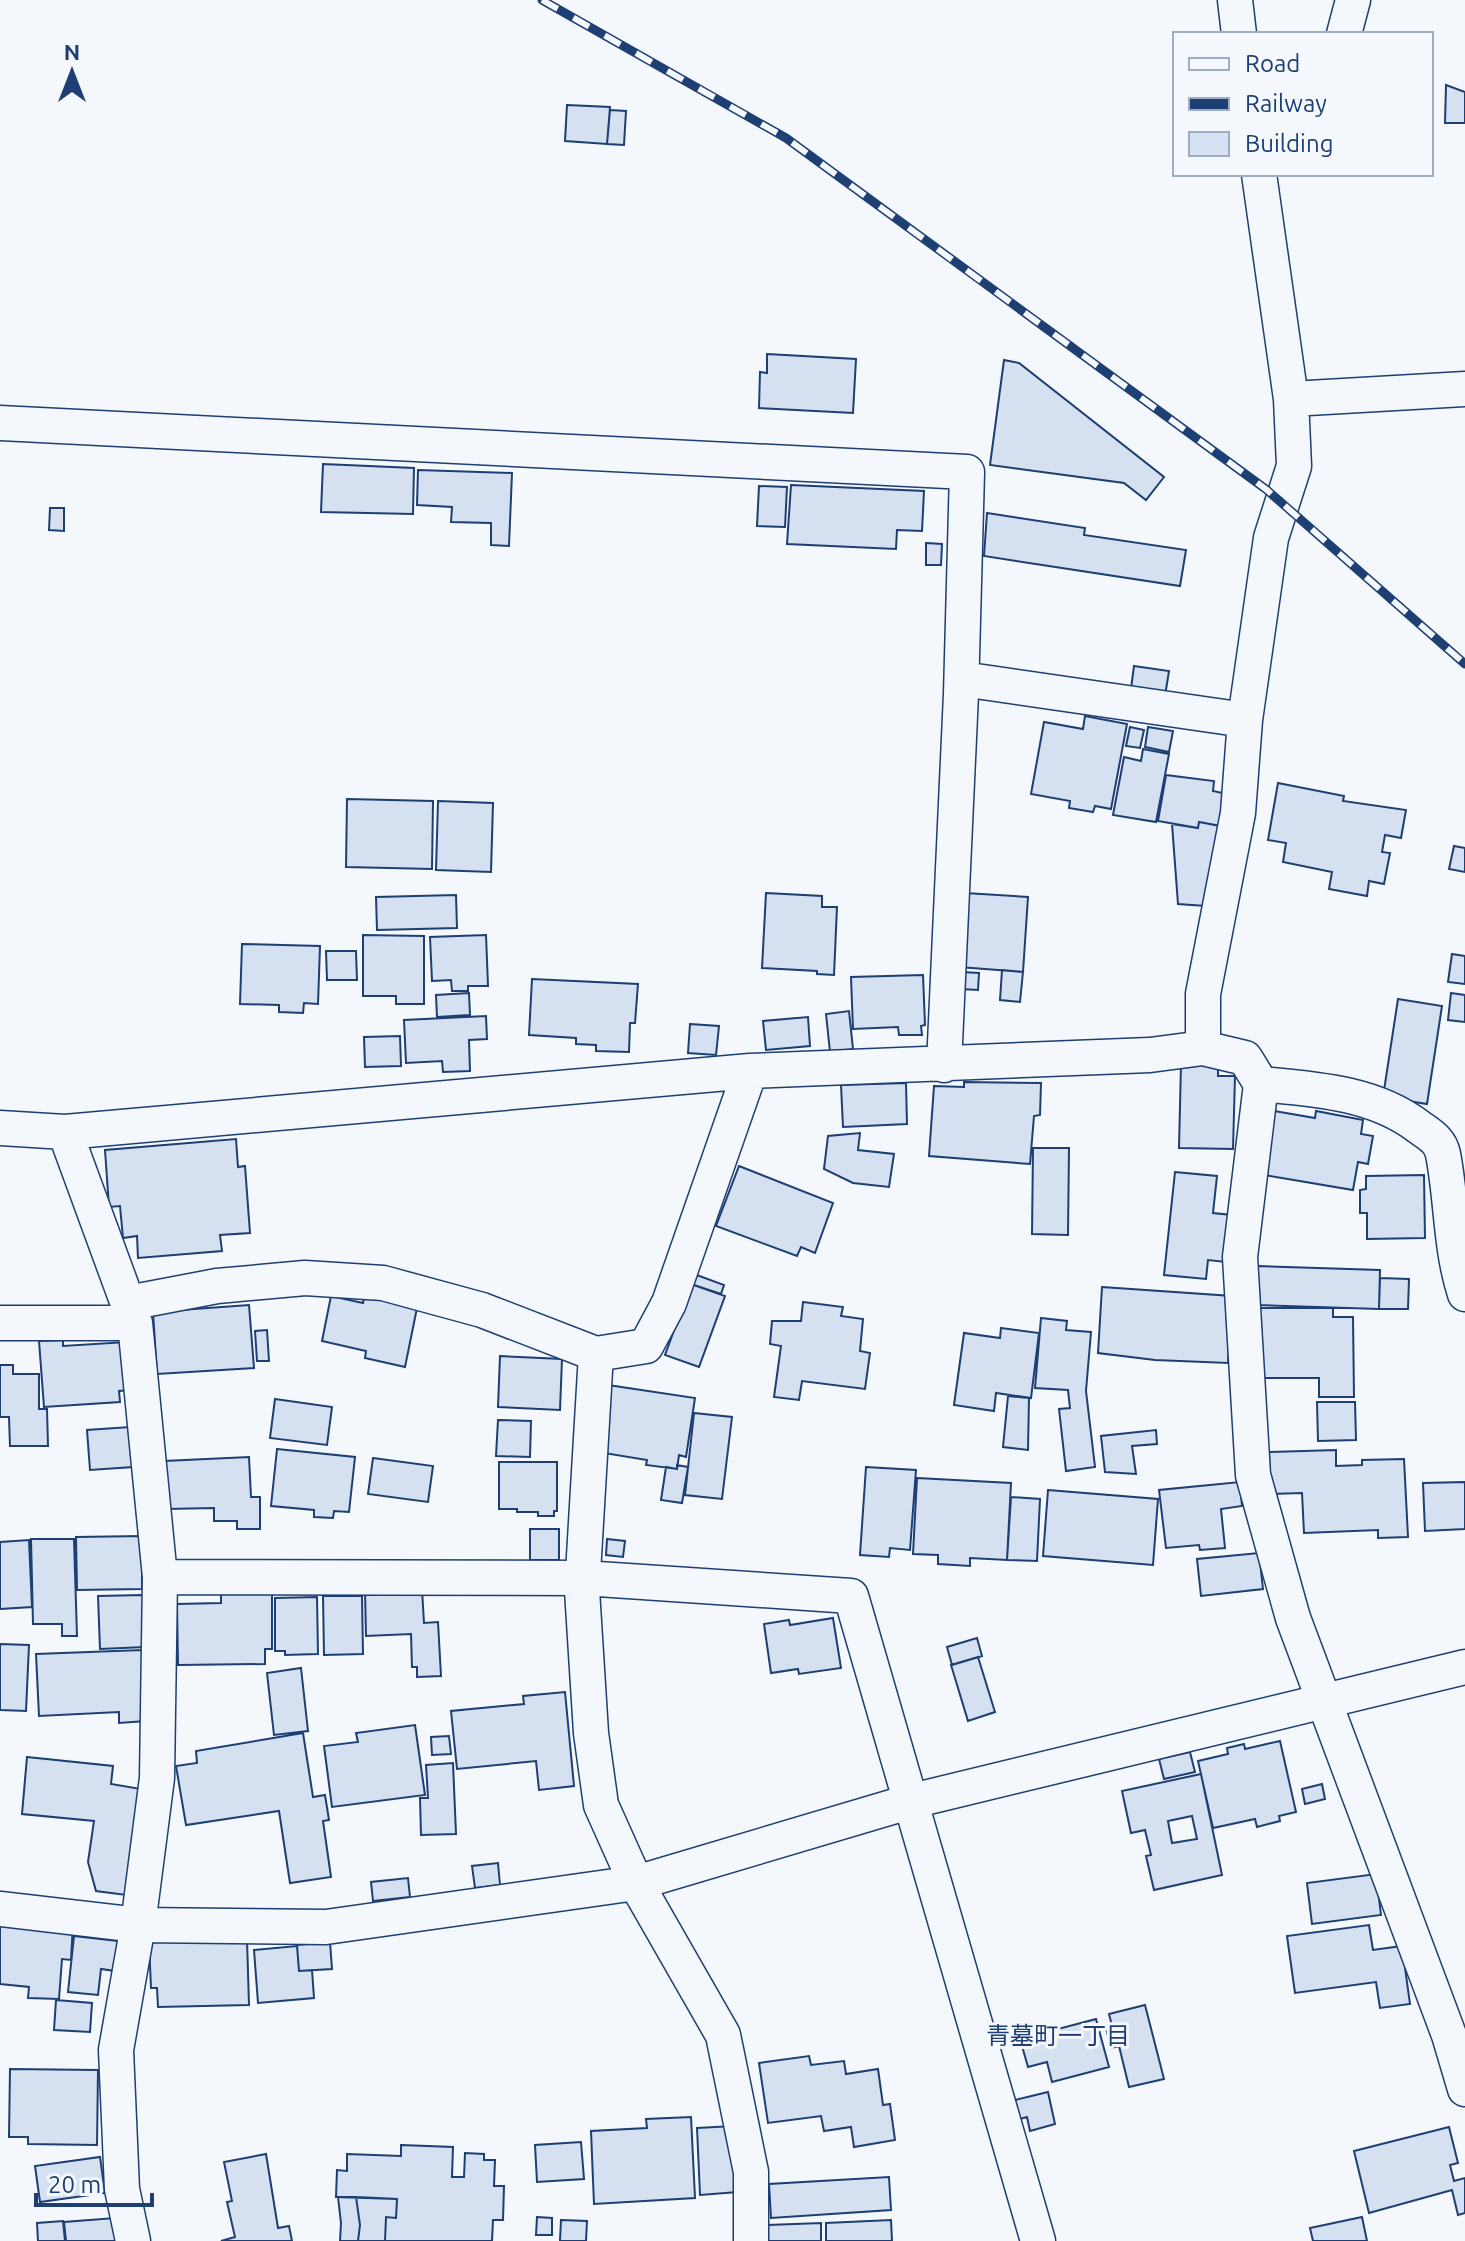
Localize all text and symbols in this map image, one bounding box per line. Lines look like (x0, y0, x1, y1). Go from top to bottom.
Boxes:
north arrow (32, 32, 112, 112)
legend (1173, 32, 1433, 176)
text: N (64, 39, 80, 64)
text: Road (1245, 50, 1300, 77)
text: Railway (1245, 90, 1327, 117)
text: Building (1245, 130, 1333, 157)
district label: 青墓町一丁目 (986, 2022, 1130, 2049)
scale bar (36, 2157, 152, 2207)
text: 20 m (48, 2171, 101, 2198)

